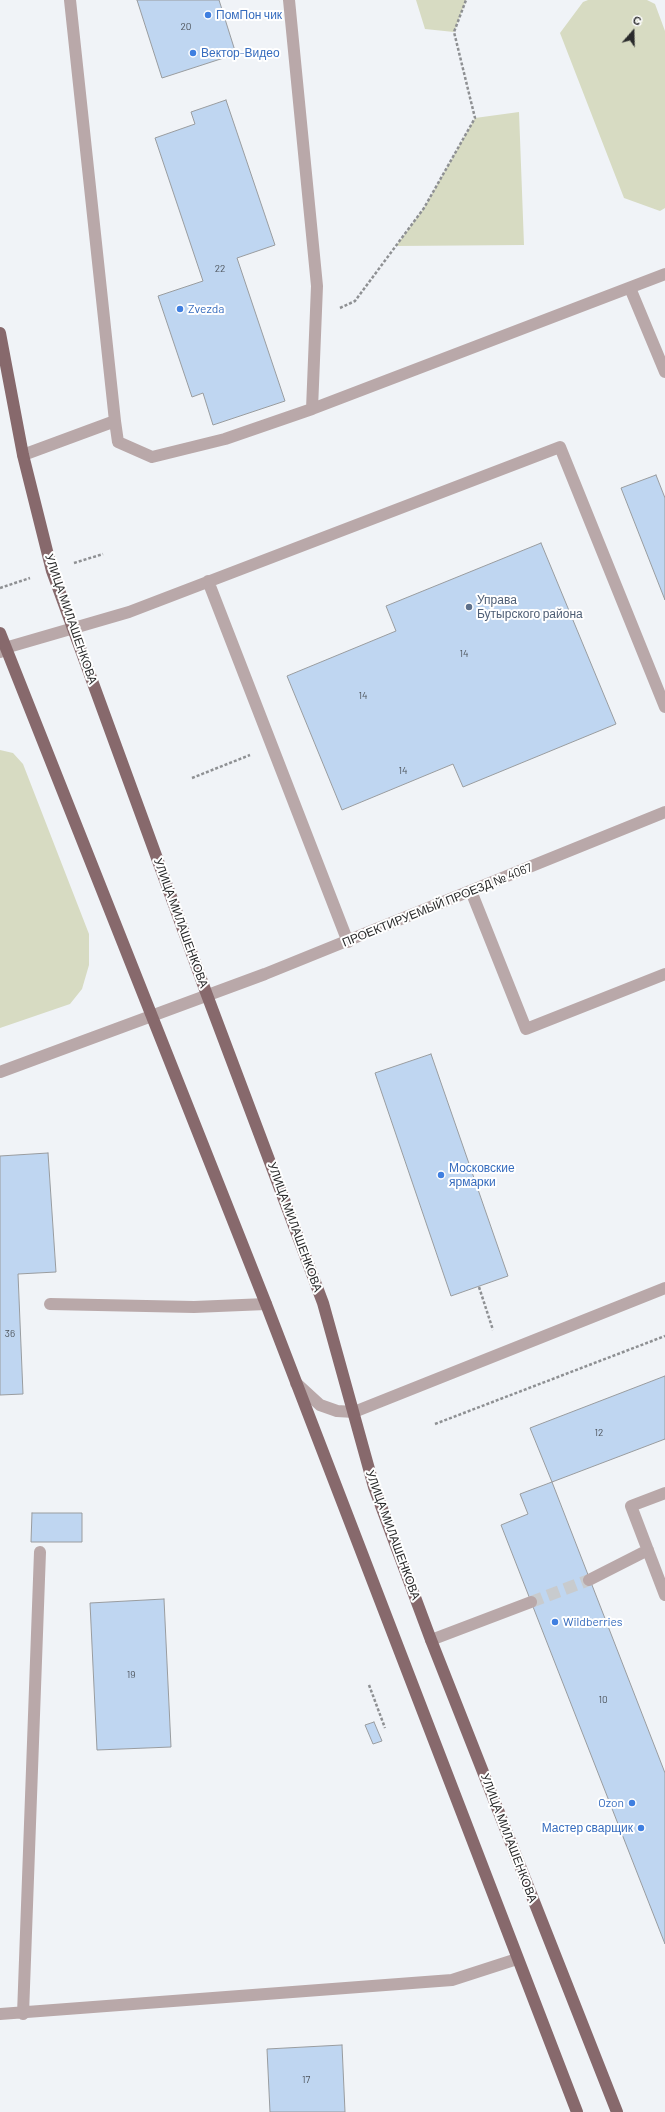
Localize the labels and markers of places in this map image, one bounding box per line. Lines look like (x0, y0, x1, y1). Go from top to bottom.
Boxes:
place label: ПомПон чик (216, 8, 282, 22)
marker: ПомПон чик (203, 10, 213, 20)
place label: Вектор-Видео (201, 46, 280, 60)
marker: Вектор-Видео (188, 48, 198, 58)
place label: Zvezda (188, 302, 225, 316)
marker: Zvezda (175, 304, 185, 314)
place label: Управа Бутырского района (477, 593, 583, 621)
marker: Управа Бутырского района (464, 602, 474, 612)
place label: Московские ярмарки (449, 1161, 515, 1189)
marker: Московские ярмарки (436, 1170, 446, 1180)
place label: Wildberries (563, 1615, 623, 1629)
marker: Wildberries (550, 1617, 560, 1627)
place label: Ozon (598, 1796, 624, 1810)
marker: Ozon (627, 1798, 637, 1808)
place label: Мастер сварщик (542, 1821, 633, 1835)
marker: Мастер сварщик (636, 1823, 646, 1833)

